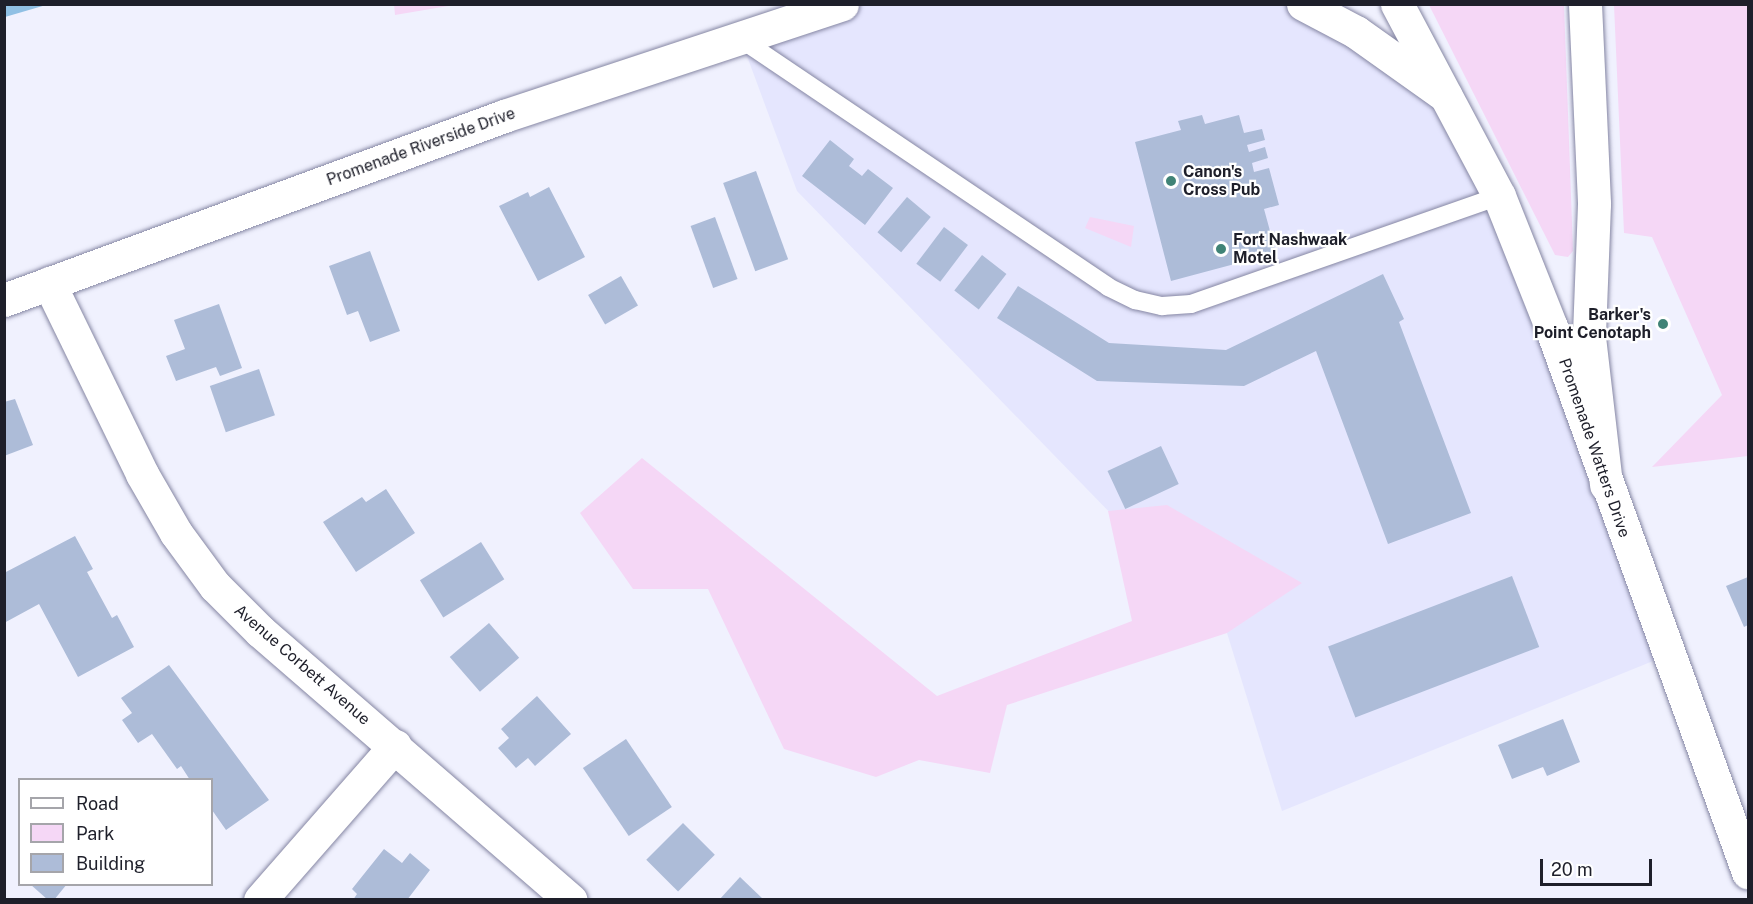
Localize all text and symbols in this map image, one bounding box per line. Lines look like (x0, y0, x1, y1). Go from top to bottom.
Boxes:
street label: Promenade Riverside Drive (324, 104, 518, 190)
place label: Canon's Cross Pub (1183, 162, 1260, 200)
marker: Canon's Cross Pub (1164, 174, 1178, 188)
place label: Fort Nashwaak Motel (1233, 230, 1347, 268)
marker: Fort Nashwaak Motel (1214, 242, 1228, 256)
place label: Barker's Point Cenotaph (1534, 305, 1651, 343)
marker: Barker's Point Cenotaph (1656, 317, 1670, 331)
street label: Promenade Watters Drive (1554, 356, 1634, 540)
street label: Avenue Corbett Avenue (230, 601, 374, 729)
legend (18, 778, 213, 886)
text: Road (76, 793, 119, 814)
text: Park (76, 823, 114, 844)
scale bar (1543, 847, 1656, 885)
text: Building (76, 853, 145, 874)
text: 20 m (1551, 859, 1593, 880)

